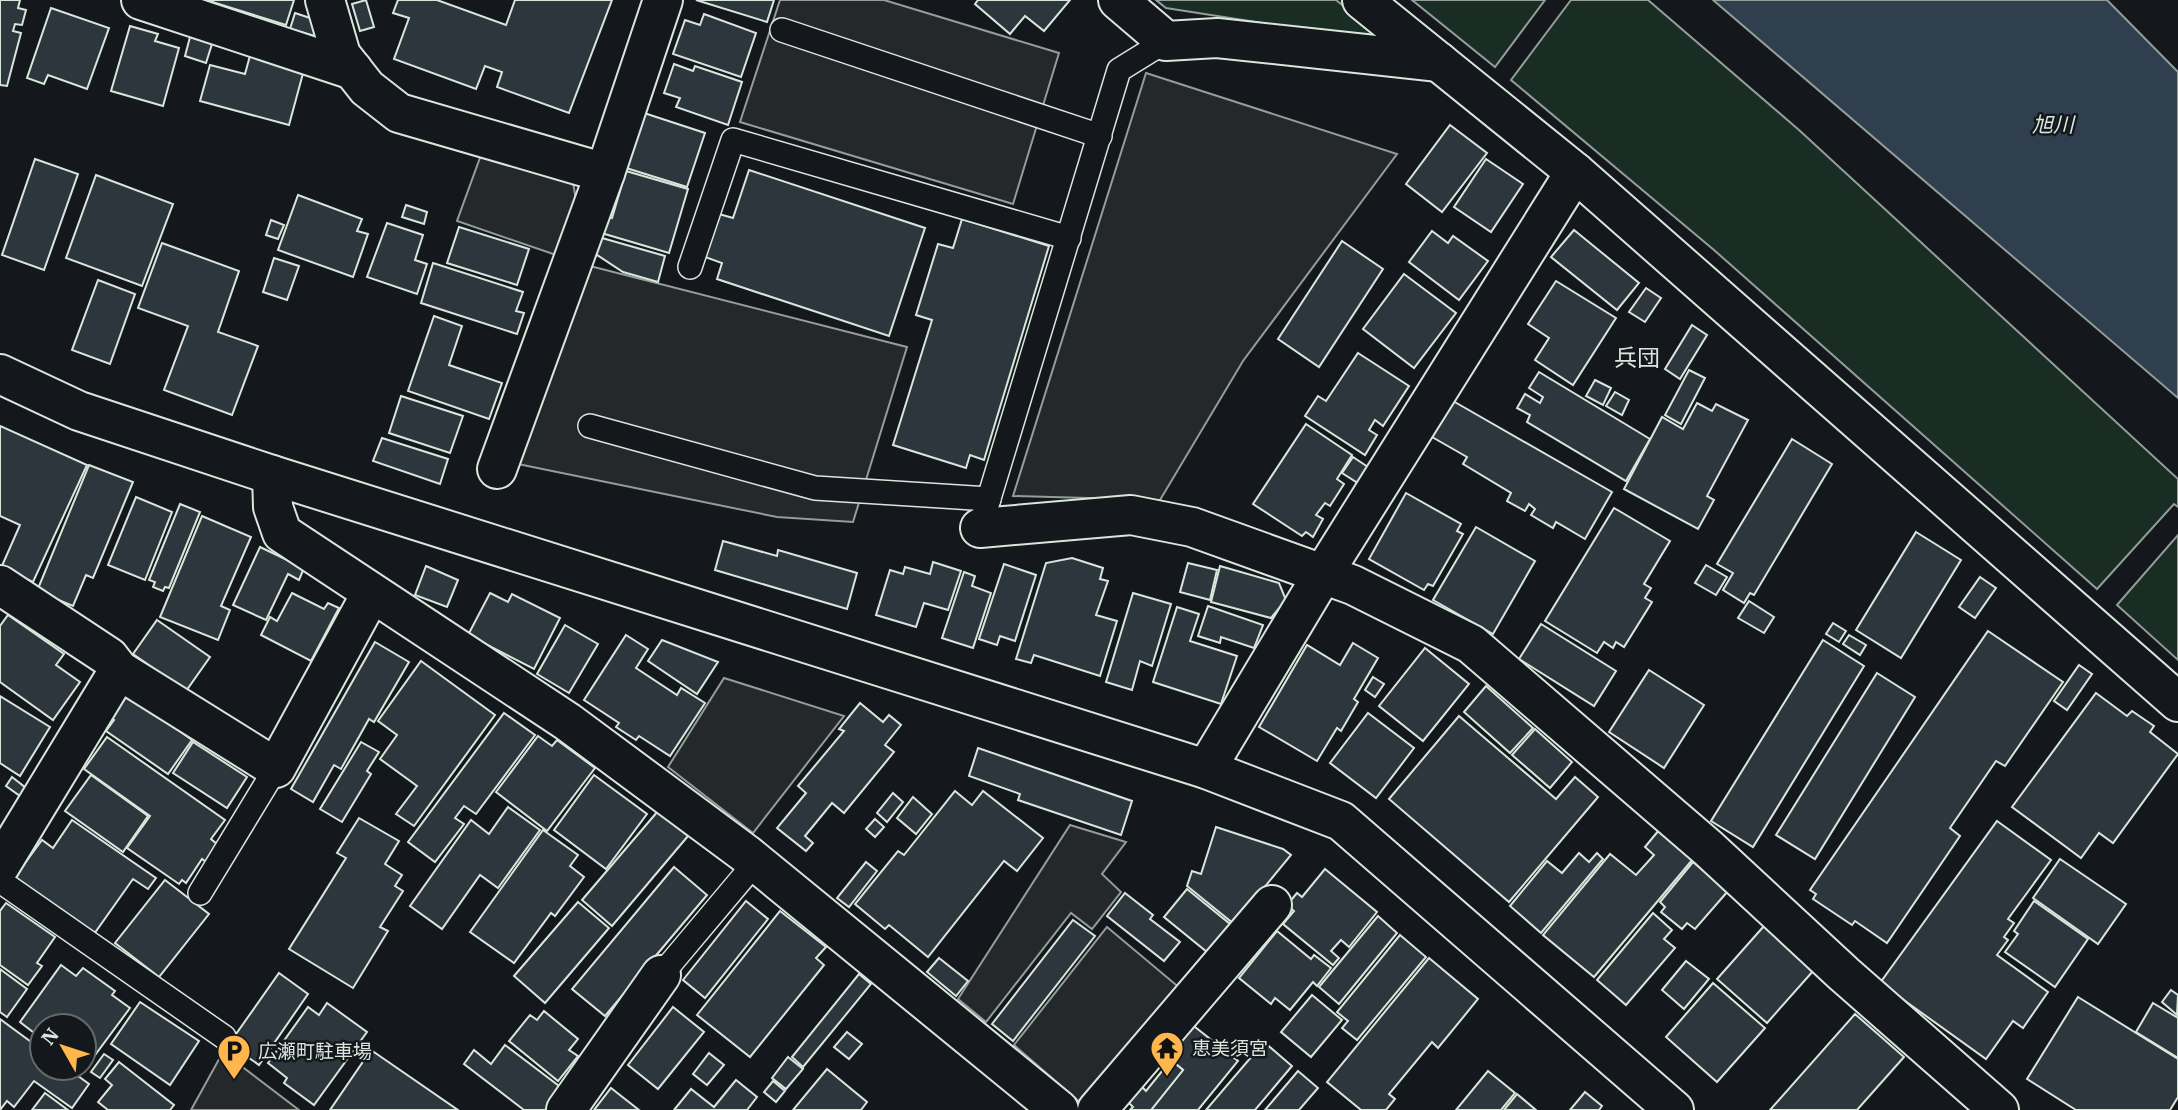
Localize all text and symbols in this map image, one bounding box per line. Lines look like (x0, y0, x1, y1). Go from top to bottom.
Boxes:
water label: 旭川 (2032, 110, 2076, 138)
district label: 兵団 (1614, 342, 1660, 372)
north arrow (28, 1012, 98, 1082)
text: N (36, 1023, 64, 1050)
temple icon: 恵美須宮 (1148, 1029, 1186, 1078)
parking icon: 広瀬町駐車場 (215, 1032, 253, 1081)
place label: 恵美須宮 (1192, 1036, 1268, 1060)
place label: 広瀬町駐車場 (258, 1039, 372, 1063)

